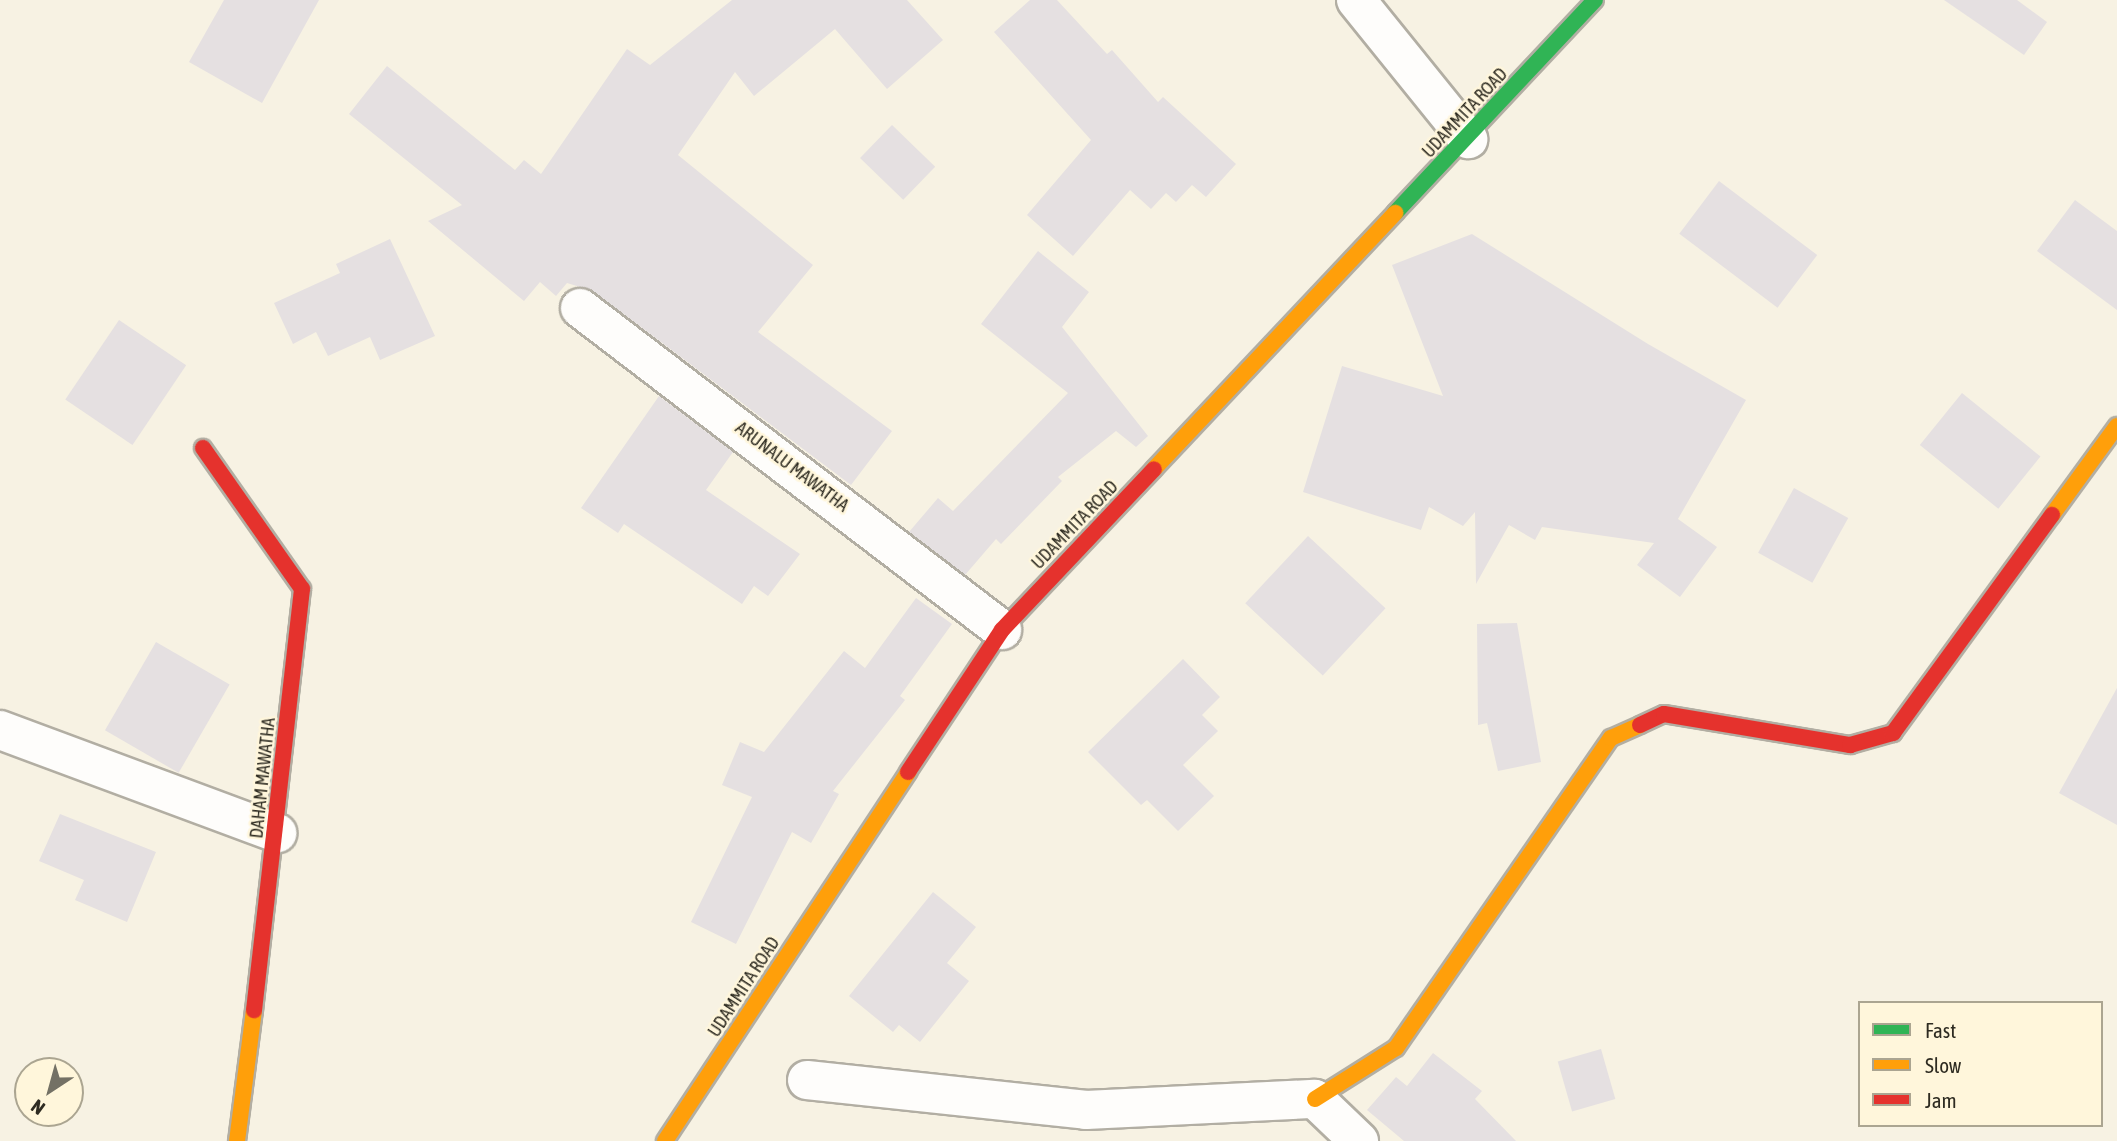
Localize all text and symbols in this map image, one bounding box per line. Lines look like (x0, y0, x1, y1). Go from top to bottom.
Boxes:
street label: UDAMMITA ROAD (1418, 64, 1512, 162)
street label: ARUNALU MAWATHA (731, 417, 853, 517)
street label: UDAMMITA ROAD (1027, 476, 1123, 574)
street label: DAHAM MAWATHA (246, 717, 280, 839)
street label: UDAMMITA ROAD (704, 933, 784, 1041)
legend (1858, 1001, 2103, 1127)
text: Fast (1925, 1018, 1956, 1042)
text: Slow (1925, 1053, 1961, 1077)
north arrow (14, 1057, 84, 1127)
text: Jam (1925, 1088, 1957, 1112)
text: N (27, 1095, 49, 1120)

